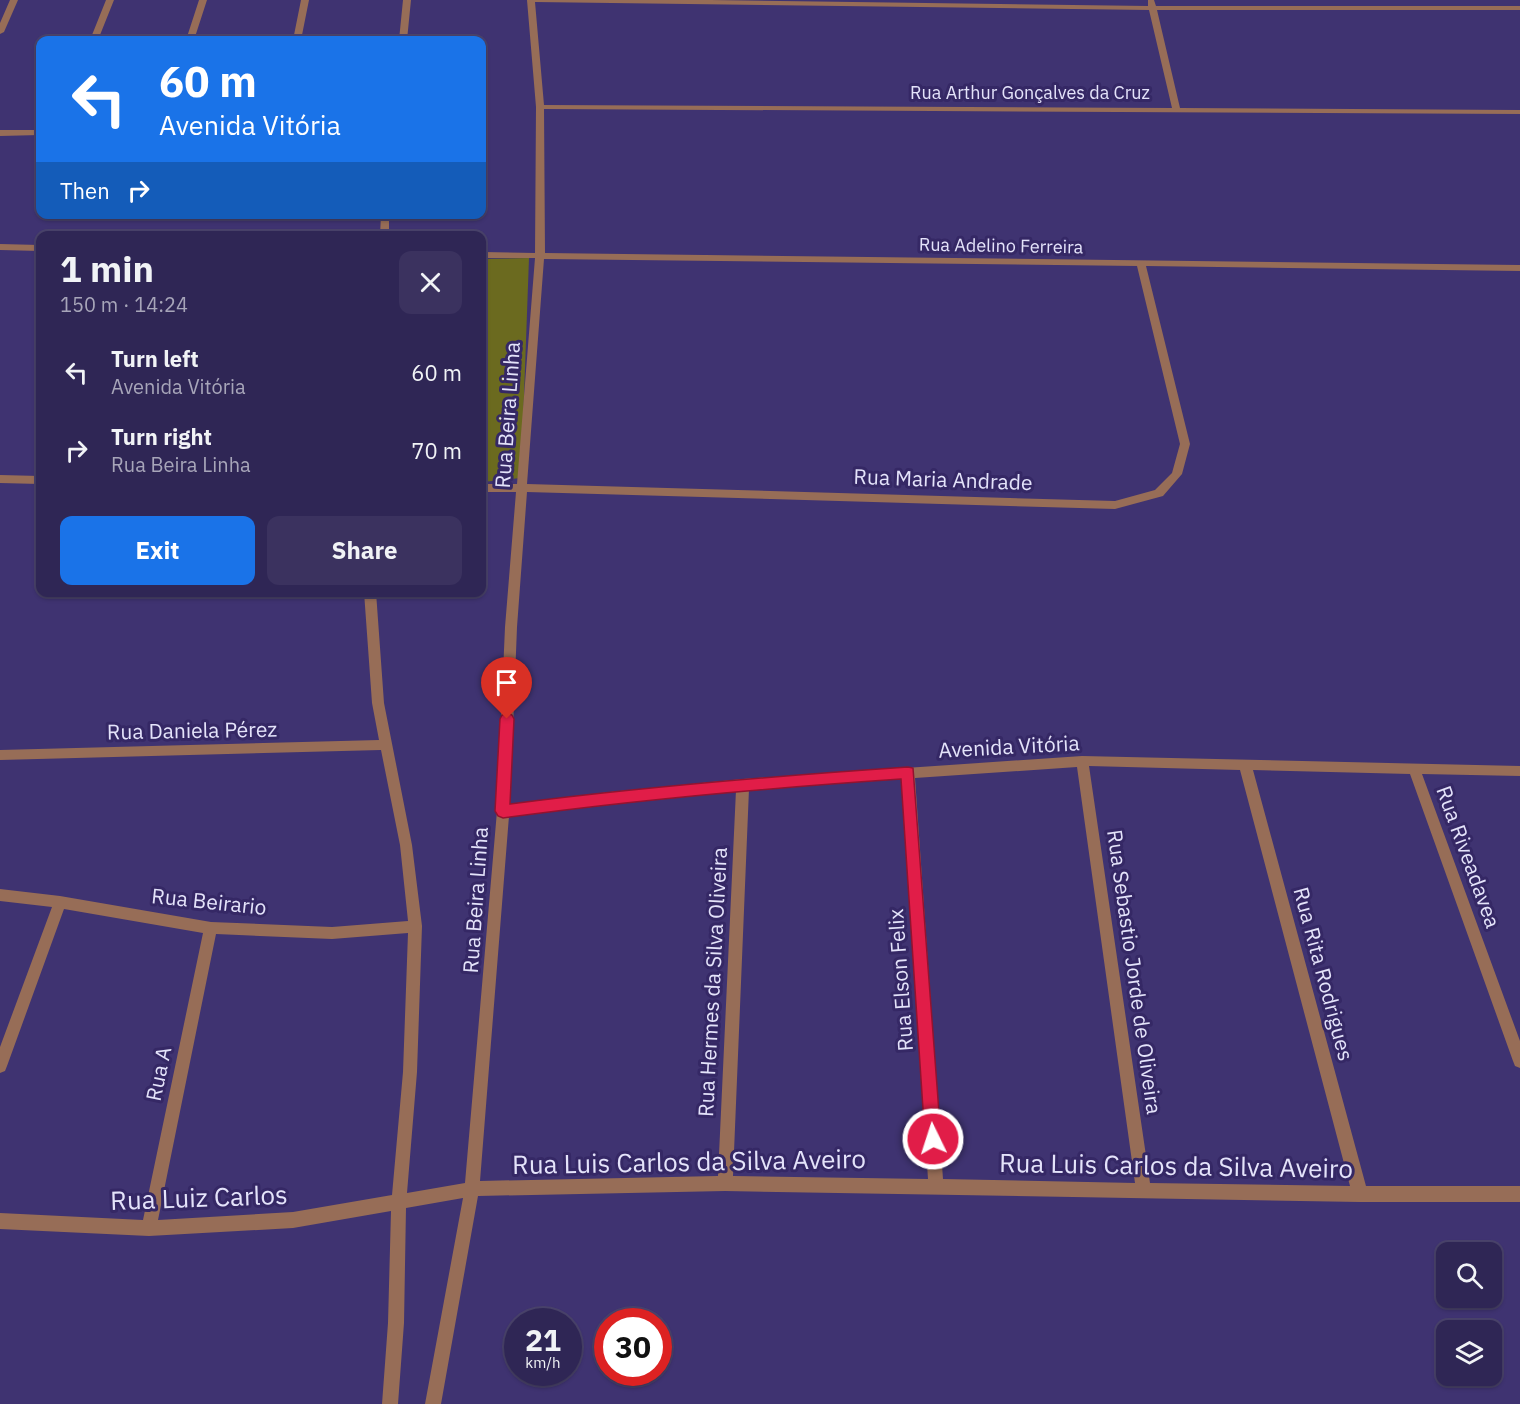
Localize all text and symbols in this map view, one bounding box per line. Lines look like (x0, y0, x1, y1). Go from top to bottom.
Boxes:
text: 60 m (159, 54, 257, 109)
icon: left (60, 60, 138, 138)
street label: Rua Arthur Gonçalves da Cruz (910, 81, 1150, 104)
text: Avenida Vitória (159, 107, 341, 142)
icon: right (122, 174, 155, 207)
text: Then (60, 176, 110, 205)
street label: Rua Adelino Ferreira (919, 233, 1084, 258)
text: 1 min (60, 245, 154, 292)
button: close (399, 251, 462, 314)
text: 150 m · 14:24 (60, 291, 188, 318)
street label: Rua Beira Linha (488, 341, 526, 489)
text: Turn left (111, 344, 199, 373)
icon: left (60, 356, 93, 389)
text: 60 m (411, 358, 462, 387)
text: Avenida Vitória (111, 373, 246, 400)
text: Turn right (111, 422, 212, 451)
icon: right (60, 434, 93, 467)
text: 70 m (411, 436, 462, 465)
text: Rua Beira Linha (111, 451, 251, 478)
street label: Rua Maria Andrade (853, 462, 1033, 496)
button: Exit (60, 516, 255, 585)
button: Share (267, 516, 462, 585)
pin (481, 657, 532, 719)
icon: arrive (490, 666, 523, 699)
street label: Rua Daniela Pérez (107, 715, 277, 745)
street label: Avenida Vitória (938, 728, 1080, 764)
street label: Rua Riveadavea (1430, 782, 1508, 932)
street label: Rua Beira Linha (456, 826, 494, 974)
street label: Rua Sebastio Jorde de Oliveira (1101, 828, 1169, 1116)
street label: Rua Hermes da Silva Oliveira (691, 846, 733, 1117)
street label: Rua Beirario (150, 881, 268, 921)
street label: Rua Rita Rodrigues (1287, 884, 1361, 1064)
street label: Rua Elson Felix (881, 908, 919, 1052)
street label: Rua A (139, 1044, 177, 1104)
position arrow (901, 1107, 965, 1171)
street label: Rua Luis Carlos da Silva Aveiro (512, 1141, 866, 1181)
street label: Rua Luis Carlos da Silva Aveiro (999, 1145, 1353, 1185)
street label: Rua Luiz Carlos (110, 1177, 288, 1217)
map controls (1436, 1242, 1502, 1386)
button: search (1436, 1242, 1502, 1308)
speed limit sign: 30 (594, 1308, 672, 1386)
text: 21 (525, 1320, 561, 1359)
button: layers (1436, 1320, 1502, 1386)
text: km/h (525, 1353, 561, 1372)

